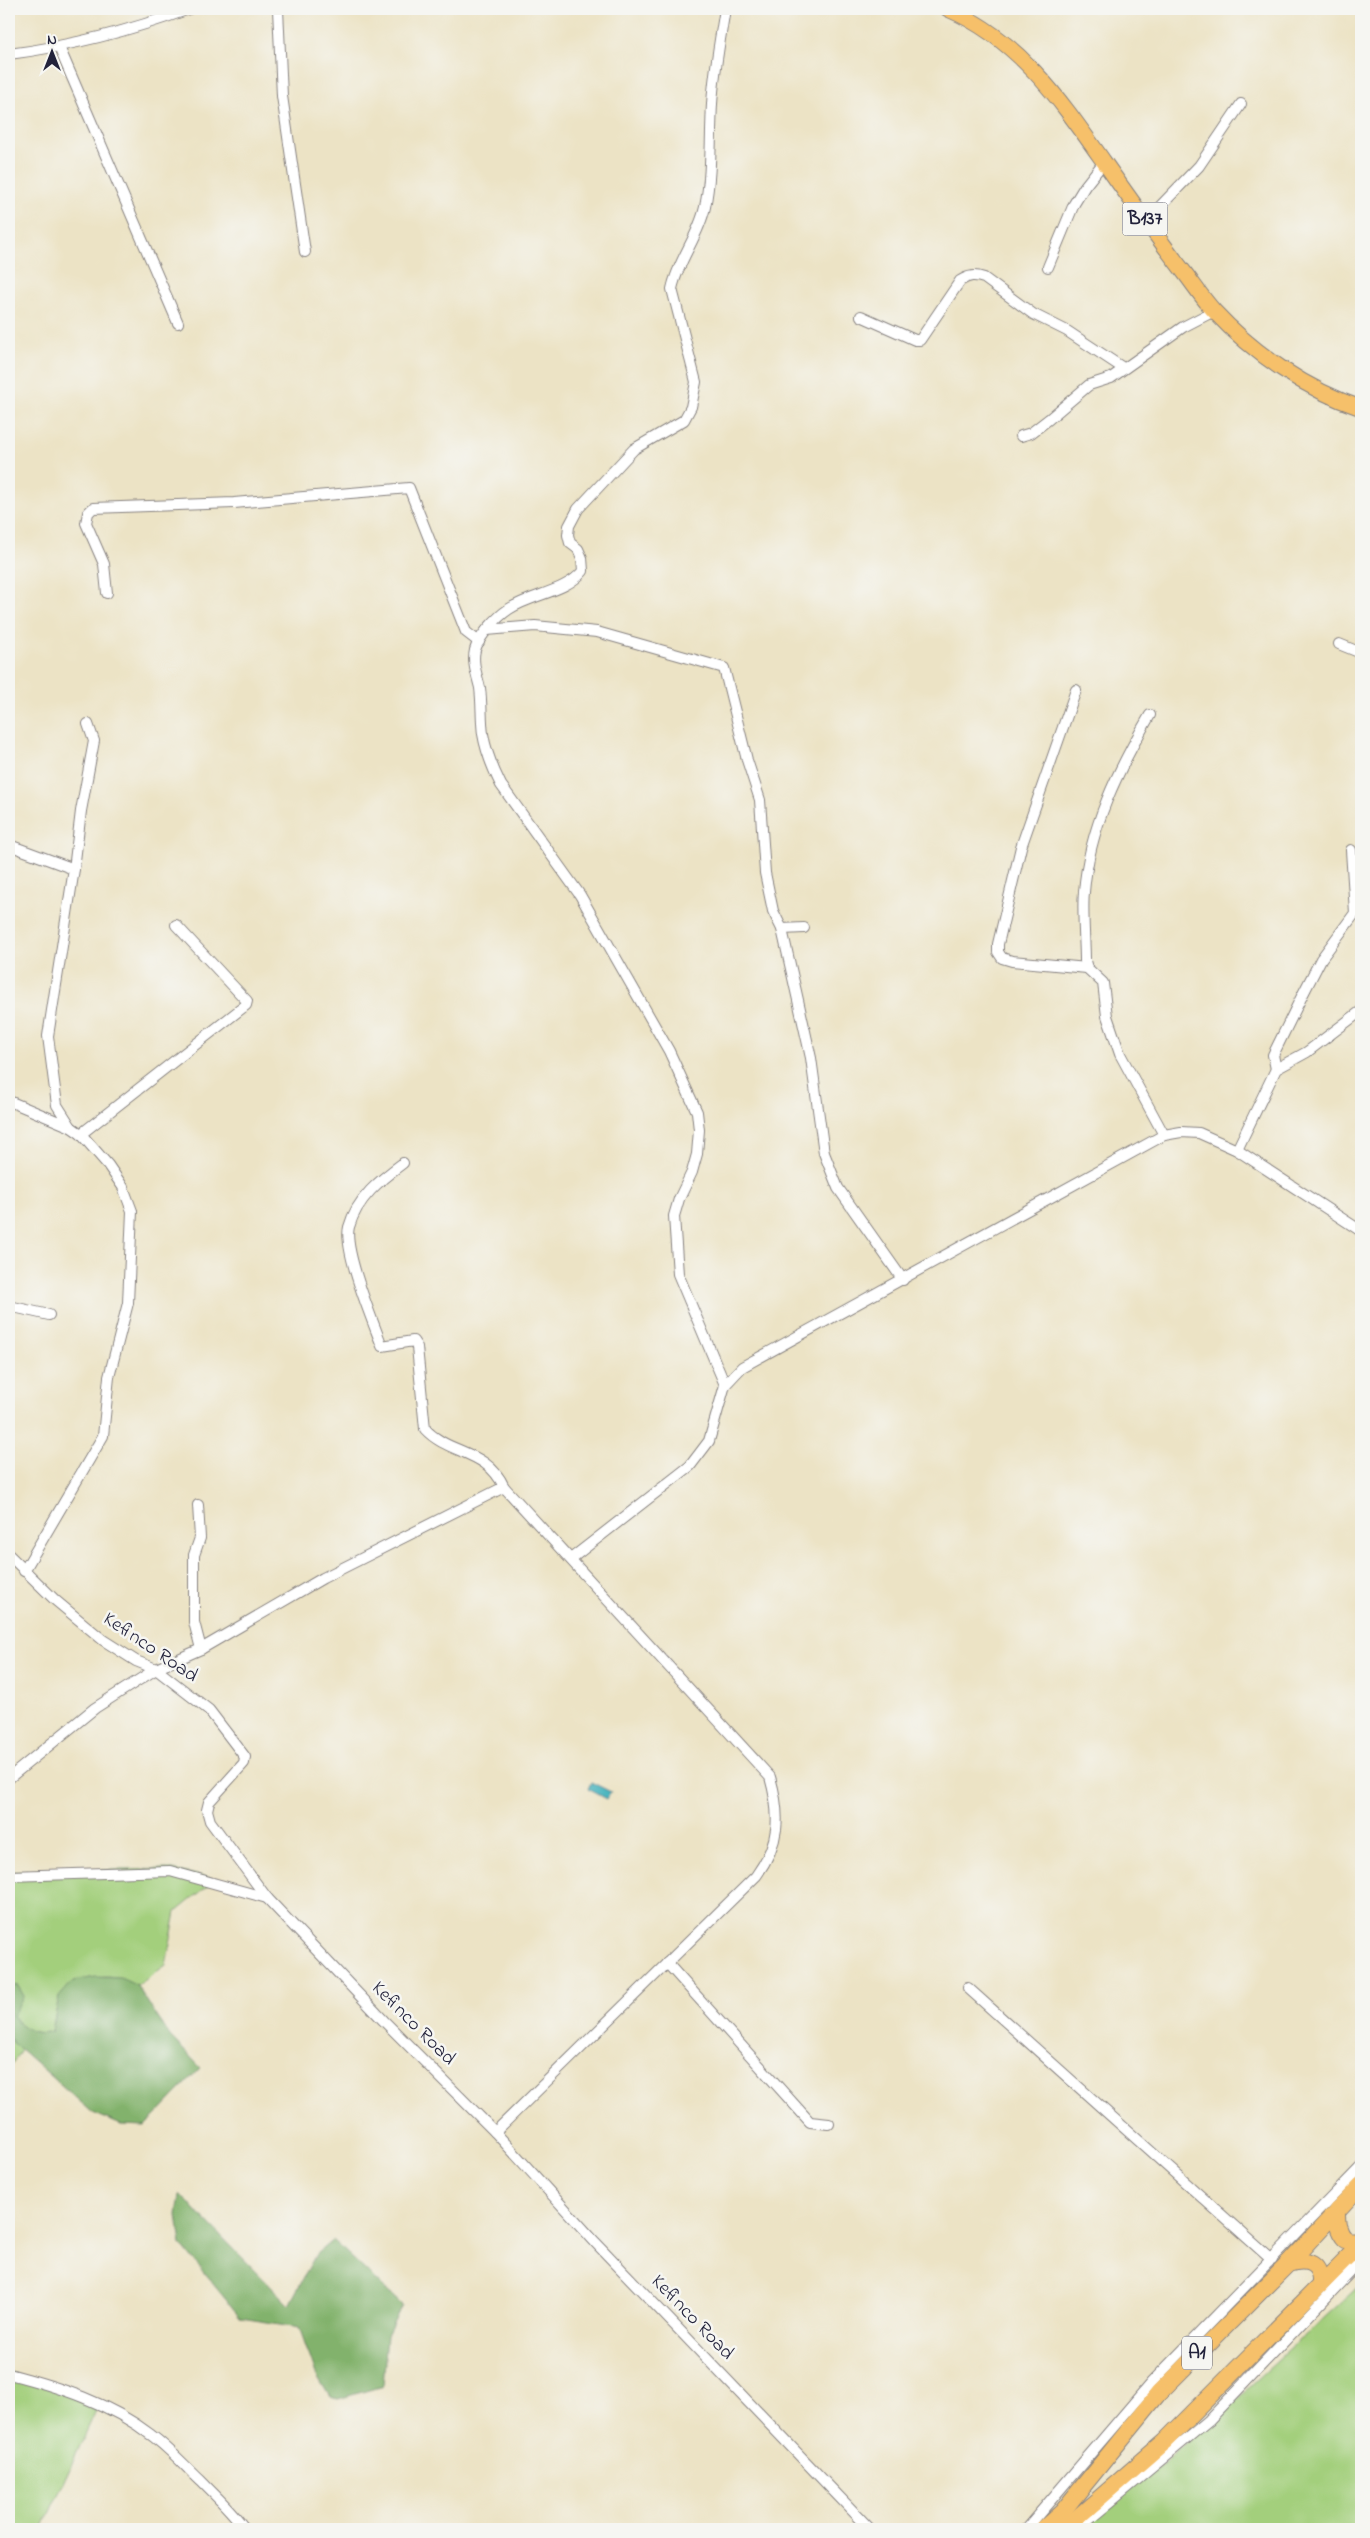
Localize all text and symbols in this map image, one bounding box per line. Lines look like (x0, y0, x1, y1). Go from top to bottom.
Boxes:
north arrow (28, 28, 78, 78)
text: N (47, 30, 57, 51)
road number: B137 (1122, 202, 1168, 235)
street label: Kefinco Road (97, 1605, 203, 1691)
street label: Kefinco Road (364, 1975, 462, 2073)
street label: Kefinco Road (644, 2269, 740, 2367)
road number: A1 (1182, 2336, 1212, 2370)

